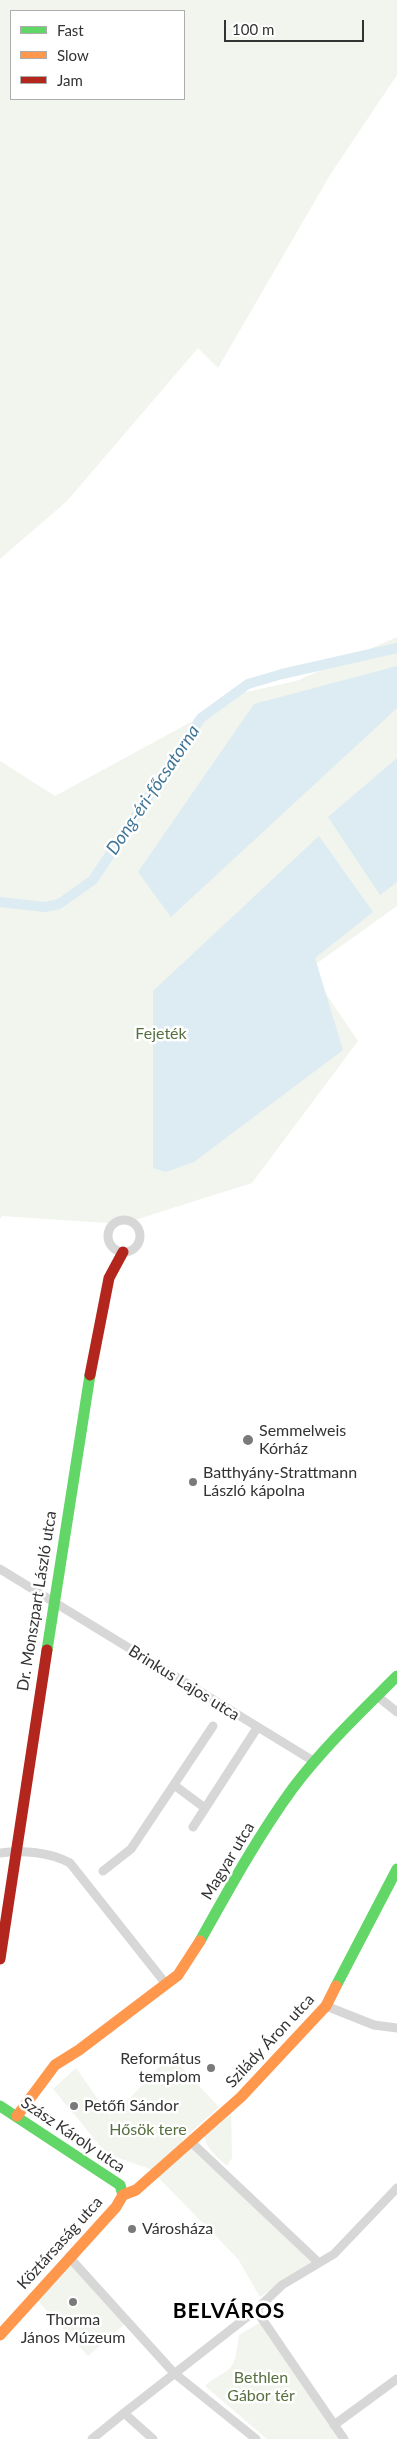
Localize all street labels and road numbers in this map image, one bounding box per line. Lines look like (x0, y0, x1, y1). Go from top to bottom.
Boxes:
street label: Dr. Monszpart László utca (13, 1510, 61, 1692)
street label: Brinkus Lajos utca (125, 1641, 243, 1725)
street label: Magyar utca (197, 1819, 259, 1903)
street label: Szilády Áron utca (222, 1990, 318, 2092)
street label: Szász Károly utca (17, 2093, 129, 2177)
street label: Köztársaság utca (13, 2193, 107, 2293)

